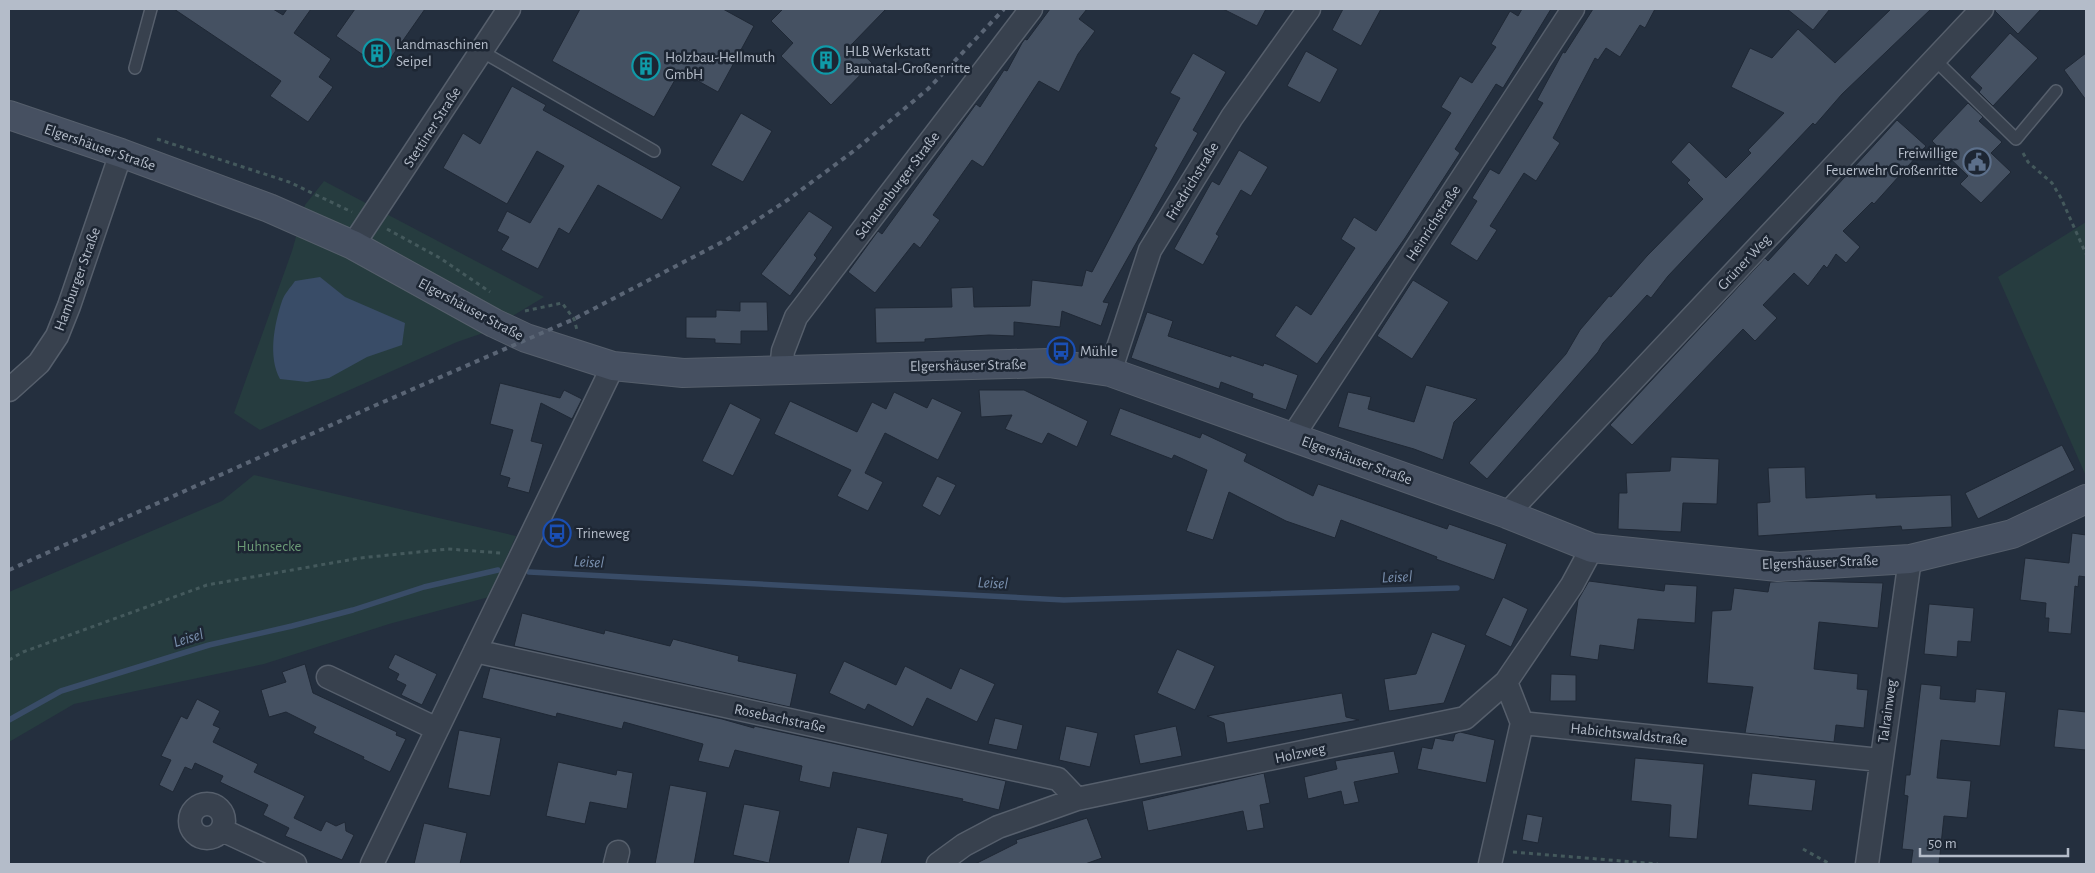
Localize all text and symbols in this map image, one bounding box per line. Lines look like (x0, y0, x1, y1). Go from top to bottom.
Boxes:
place label: Landmaschinen Seipel (396, 37, 489, 69)
building icon: Landmaschinen Seipel (362, 38, 392, 68)
place label: HLB Werkstatt Baunatal-Großenritte (845, 44, 971, 76)
building icon: HLB Werkstatt Baunatal-Großenritte (811, 45, 841, 75)
place label: Holzbau-Hellmuth GmbH (665, 50, 775, 82)
building icon: Holzbau-Hellmuth GmbH (631, 51, 661, 81)
street label: Stettiner Straße (401, 84, 464, 170)
street label: Elgershäuser Straße (42, 121, 157, 174)
street label: Schauenburger Straße (852, 129, 943, 242)
street label: Friedrichstraße (1163, 139, 1222, 223)
place label: Freiwillige Feuerwehr Großenritte (1825, 146, 1958, 178)
public building icon: Freiwillige Feuerwehr Großenritte (1962, 147, 1992, 177)
street label: Heinrichstraße (1403, 183, 1464, 264)
street label: Hamburger Straße (52, 225, 103, 333)
street label: Grüner Weg (1715, 231, 1774, 293)
street label: Elgershäuser Straße (416, 275, 526, 343)
bus stop icon: Mühle (1046, 336, 1076, 366)
place label: Mühle (1080, 344, 1118, 359)
street label: Elgershäuser Straße (910, 357, 1026, 374)
street label: Elgershäuser Straße (1300, 434, 1414, 487)
bus stop icon: Trineweg (542, 518, 572, 548)
place label: Trineweg (576, 526, 630, 541)
park label: Huhnsecke (237, 539, 302, 554)
water label: Leisel (573, 553, 605, 571)
street label: Elgershäuser Straße (1762, 553, 1879, 572)
water label: Leisel (1381, 568, 1413, 586)
water label: Leisel (977, 574, 1009, 592)
water label: Leisel (171, 626, 205, 650)
street label: Talrainweg (1876, 678, 1899, 744)
street label: Rosebachstraße (733, 701, 827, 736)
street label: Habichtswaldstraße (1570, 721, 1688, 748)
street label: Holzweg (1274, 741, 1327, 766)
scale bar (1920, 826, 2068, 858)
text: 50 m (1928, 836, 1957, 851)

